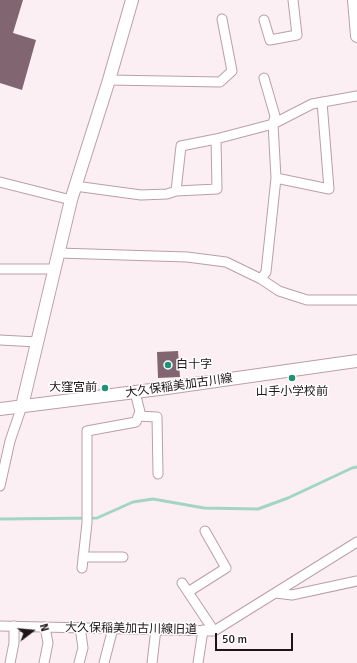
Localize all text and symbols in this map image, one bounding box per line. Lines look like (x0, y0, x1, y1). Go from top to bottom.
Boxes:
place label: 白十字 (176, 358, 212, 372)
marker: 白十字 (163, 360, 173, 370)
street label: 大久保稲美加古川線 (125, 371, 233, 401)
marker: 山手小学校前 (287, 373, 297, 383)
place label: 大窪宮前 (49, 381, 97, 395)
marker: 大窪宮前 (100, 383, 110, 393)
place label: 山手小学校前 (256, 385, 328, 399)
north arrow (12, 611, 52, 651)
street label: 大久保稲美加古川線旧道 (65, 621, 197, 637)
text: N (37, 622, 51, 633)
scale bar (217, 625, 295, 651)
text: 50 m (222, 632, 247, 647)

